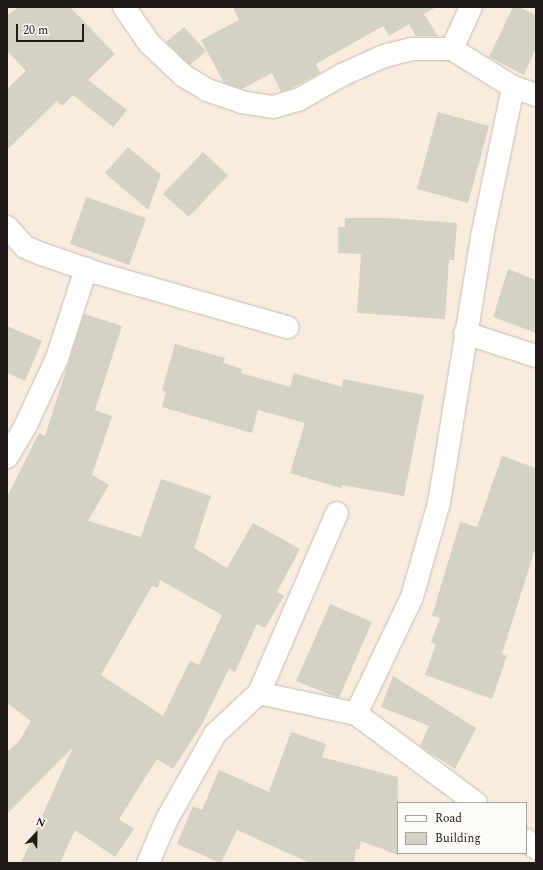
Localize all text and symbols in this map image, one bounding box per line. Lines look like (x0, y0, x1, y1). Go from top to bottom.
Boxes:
scale bar (18, 16, 86, 42)
text: 20 m (23, 21, 48, 40)
legend (397, 802, 527, 854)
text: Road (435, 809, 462, 828)
text: N (33, 813, 48, 832)
north arrow (16, 814, 56, 854)
text: Building (435, 829, 481, 848)

